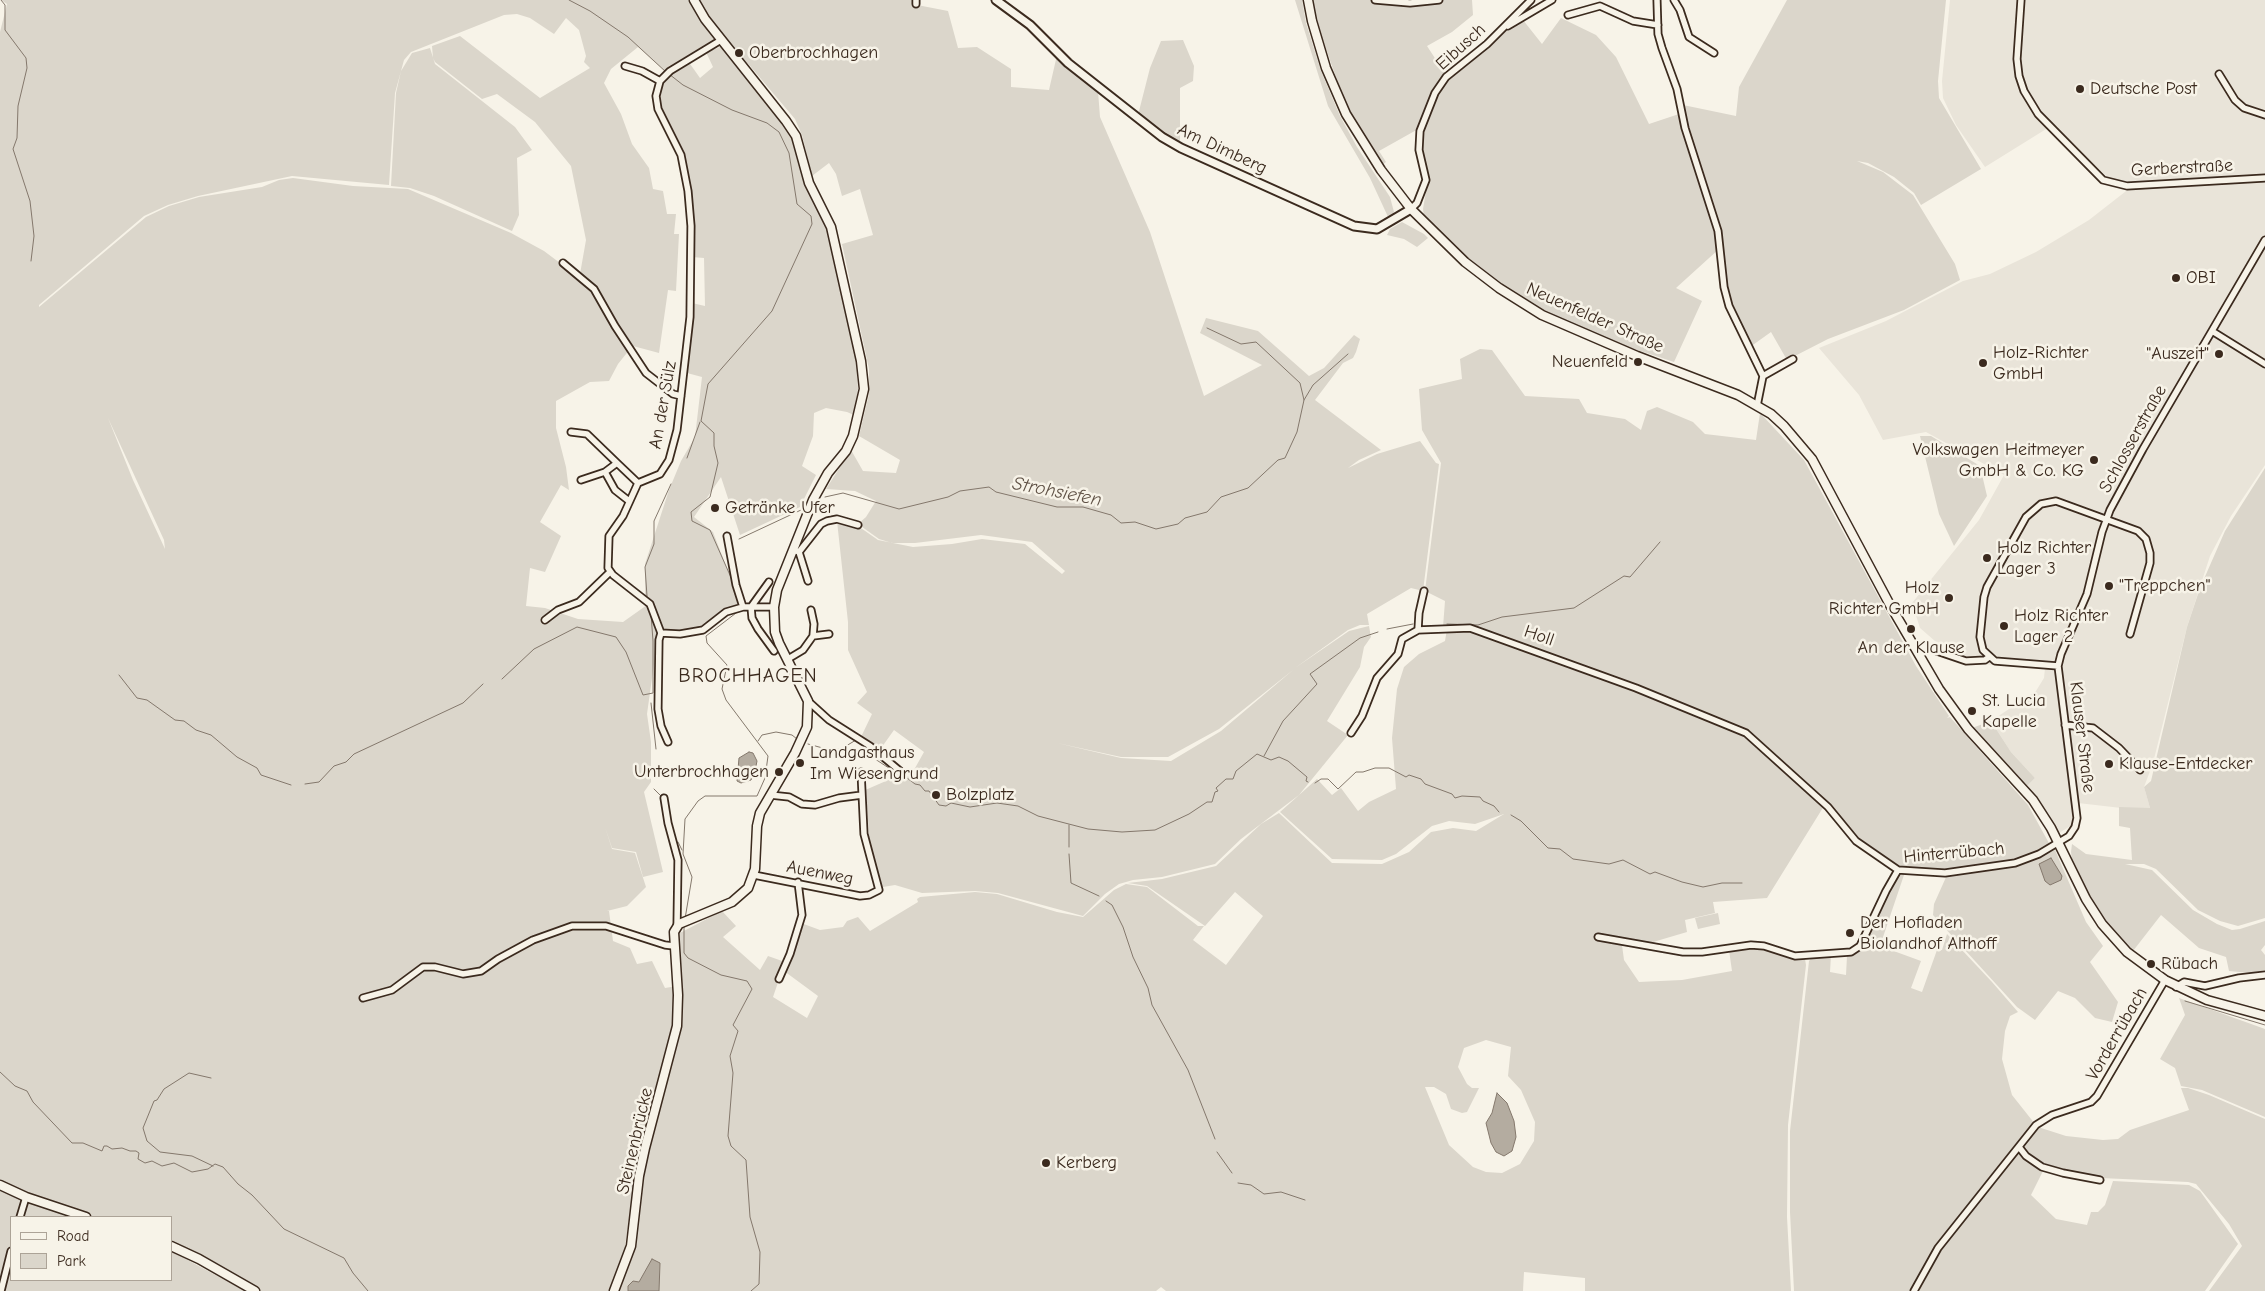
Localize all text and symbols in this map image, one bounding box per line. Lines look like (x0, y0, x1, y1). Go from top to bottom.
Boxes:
street label: Eibusch (1432, 19, 1490, 75)
place label: Oberbrochhagen (749, 42, 878, 64)
marker: Oberbrochhagen (733, 47, 745, 59)
place label: Deutsche Post (2090, 78, 2197, 100)
marker: Deutsche Post (2074, 83, 2086, 95)
street label: Am Dimberg (1174, 119, 1270, 179)
street label: Gerberstraße (2130, 155, 2234, 181)
place label: OBI (2186, 267, 2216, 289)
marker: OBI (2170, 272, 2182, 284)
street label: Neuenfelder Straße (1523, 278, 1667, 358)
place label: Holz-Richter GmbH (1993, 342, 2088, 384)
place label: "Auszeit" (2146, 343, 2209, 365)
marker: "Auszeit" (2213, 348, 2225, 360)
place label: Neuenfeld (1552, 351, 1628, 373)
marker: Neuenfeld (1632, 356, 1644, 368)
marker: Holz-Richter GmbH (1977, 357, 1989, 369)
street label: An der Sülz (645, 359, 681, 451)
street label: Schlosserstraße (2094, 381, 2172, 497)
place label: Volkswagen Heitmeyer GmbH & Co. KG (1912, 439, 2084, 482)
marker: Volkswagen Heitmeyer GmbH & Co. KG (2088, 454, 2100, 466)
water label: Strohsiefen (1010, 472, 1104, 512)
place label: Getränke Ufer (725, 497, 835, 519)
marker: Getränke Ufer (709, 502, 721, 514)
place label: Holz Richter Lager 3 (1997, 537, 2091, 580)
marker: Holz Richter Lager 3 (1981, 552, 1993, 564)
place label: "Treppchen" (2119, 575, 2211, 597)
place label: Holz Richter GmbH (1829, 577, 1939, 620)
marker: "Treppchen" (2103, 580, 2115, 592)
marker: Holz Richter GmbH (1943, 592, 1955, 604)
place label: Holz Richter Lager 2 (2014, 605, 2108, 648)
marker: Holz Richter Lager 2 (1998, 620, 2010, 632)
street label: Holl (1521, 621, 1557, 651)
marker: An der Klause (1905, 623, 1917, 635)
place label: An der Klause (1857, 637, 1965, 659)
district label: BROCHHAGEN (677, 664, 819, 688)
street label: Klauser Straße (2064, 680, 2100, 794)
place label: St. Lucia Kapelle (1982, 690, 2046, 732)
marker: St. Lucia Kapelle (1966, 705, 1978, 717)
place label: Landgasthaus Im Wiesengrund (810, 742, 938, 784)
place label: Klause-Entdecker (2119, 753, 2252, 775)
marker: Landgasthaus Im Wiesengrund (794, 757, 806, 769)
marker: Klause-Entdecker (2103, 758, 2115, 770)
place label: Unterbrochhagen (634, 761, 769, 783)
marker: Unterbrochhagen (773, 766, 785, 778)
place label: Bolzplatz (946, 784, 1014, 806)
marker: Bolzplatz (930, 789, 942, 801)
street label: Hinterrübach (1903, 838, 2005, 868)
street label: Auenweg (785, 856, 855, 890)
place label: Der Hofladen Biolandhof Althoff (1860, 912, 1996, 954)
marker: Der Hofladen Biolandhof Althoff (1844, 927, 1856, 939)
place label: Rübach (2161, 953, 2218, 975)
marker: Rübach (2145, 958, 2157, 970)
street label: Vorderrübach (2082, 984, 2152, 1084)
street label: Steinenbrücke (612, 1086, 658, 1196)
place label: Kerberg (1056, 1152, 1117, 1174)
marker: Kerberg (1040, 1157, 1052, 1169)
legend (10, 1216, 172, 1281)
text: Road (57, 1227, 89, 1245)
text: Park (57, 1252, 86, 1270)

